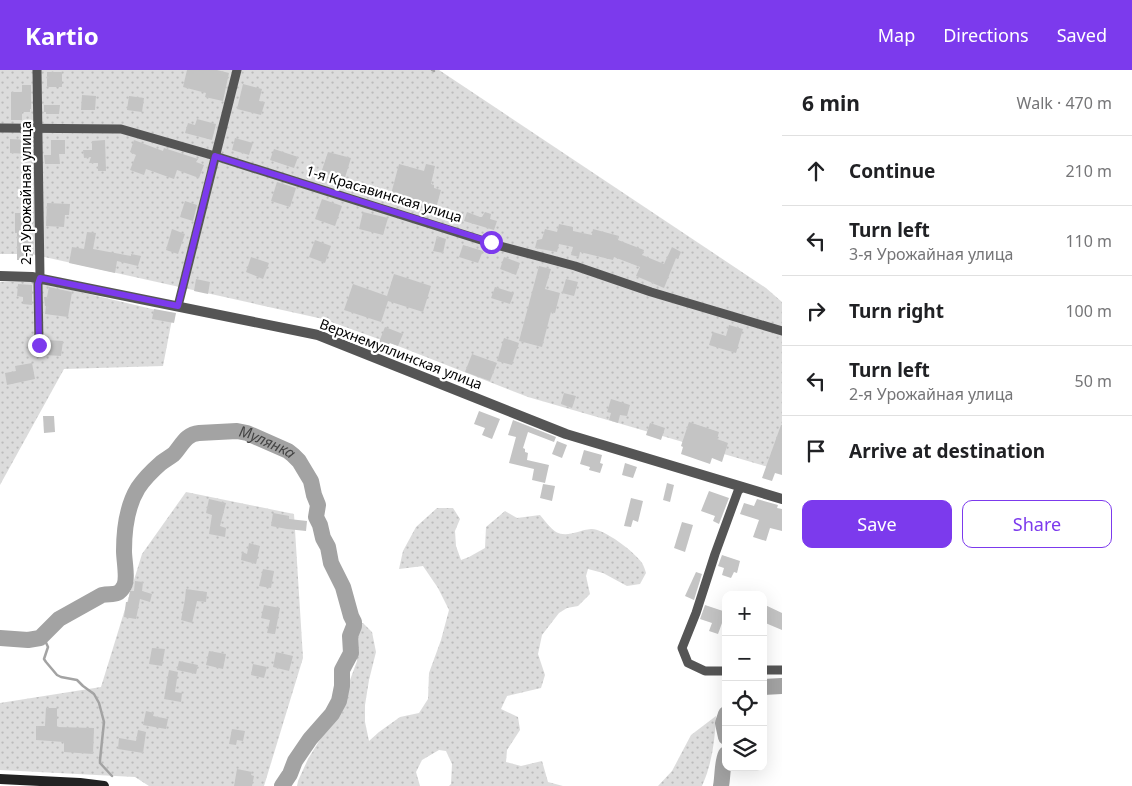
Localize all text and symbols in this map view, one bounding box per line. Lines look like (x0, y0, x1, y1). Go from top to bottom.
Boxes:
text: Kartio (25, 19, 99, 52)
text: Map (878, 23, 915, 47)
text: Directions (943, 23, 1029, 47)
text: Saved (1057, 23, 1107, 47)
text: 6 min (802, 89, 860, 117)
text: Walk · 470 m (1017, 92, 1112, 114)
street label: 2-я Урожайная улица (16, 121, 35, 265)
icon: ahead (802, 157, 830, 185)
text: Continue (849, 158, 935, 184)
text: 210 m (1065, 160, 1112, 182)
street label: 1-я Красавинская улица (304, 161, 465, 226)
text: Turn left (849, 217, 930, 243)
icon: left (802, 227, 830, 255)
text: 110 m (1065, 230, 1112, 252)
route start (480, 231, 503, 254)
text: 3-я Урожайная улица (849, 243, 1013, 265)
icon: right (802, 297, 830, 325)
text: Turn right (849, 298, 944, 324)
text: 100 m (1065, 300, 1112, 322)
street label: Верхнемуллинская улица (317, 314, 485, 393)
route end (28, 334, 51, 357)
text: Turn left (849, 357, 930, 383)
icon: left (802, 367, 830, 395)
text: 50 m (1075, 370, 1112, 392)
text: 2-я Урожайная улица (849, 383, 1013, 405)
water label: Мулянка (237, 421, 301, 463)
icon: arrive (802, 437, 830, 465)
text: Arrive at destination (849, 438, 1045, 464)
button: Save (802, 500, 952, 548)
button: Share (962, 500, 1112, 548)
map controls (722, 591, 767, 771)
button: + (722, 591, 767, 636)
button: − (722, 636, 767, 681)
button: locate (722, 681, 767, 726)
button: layers (722, 726, 767, 771)

